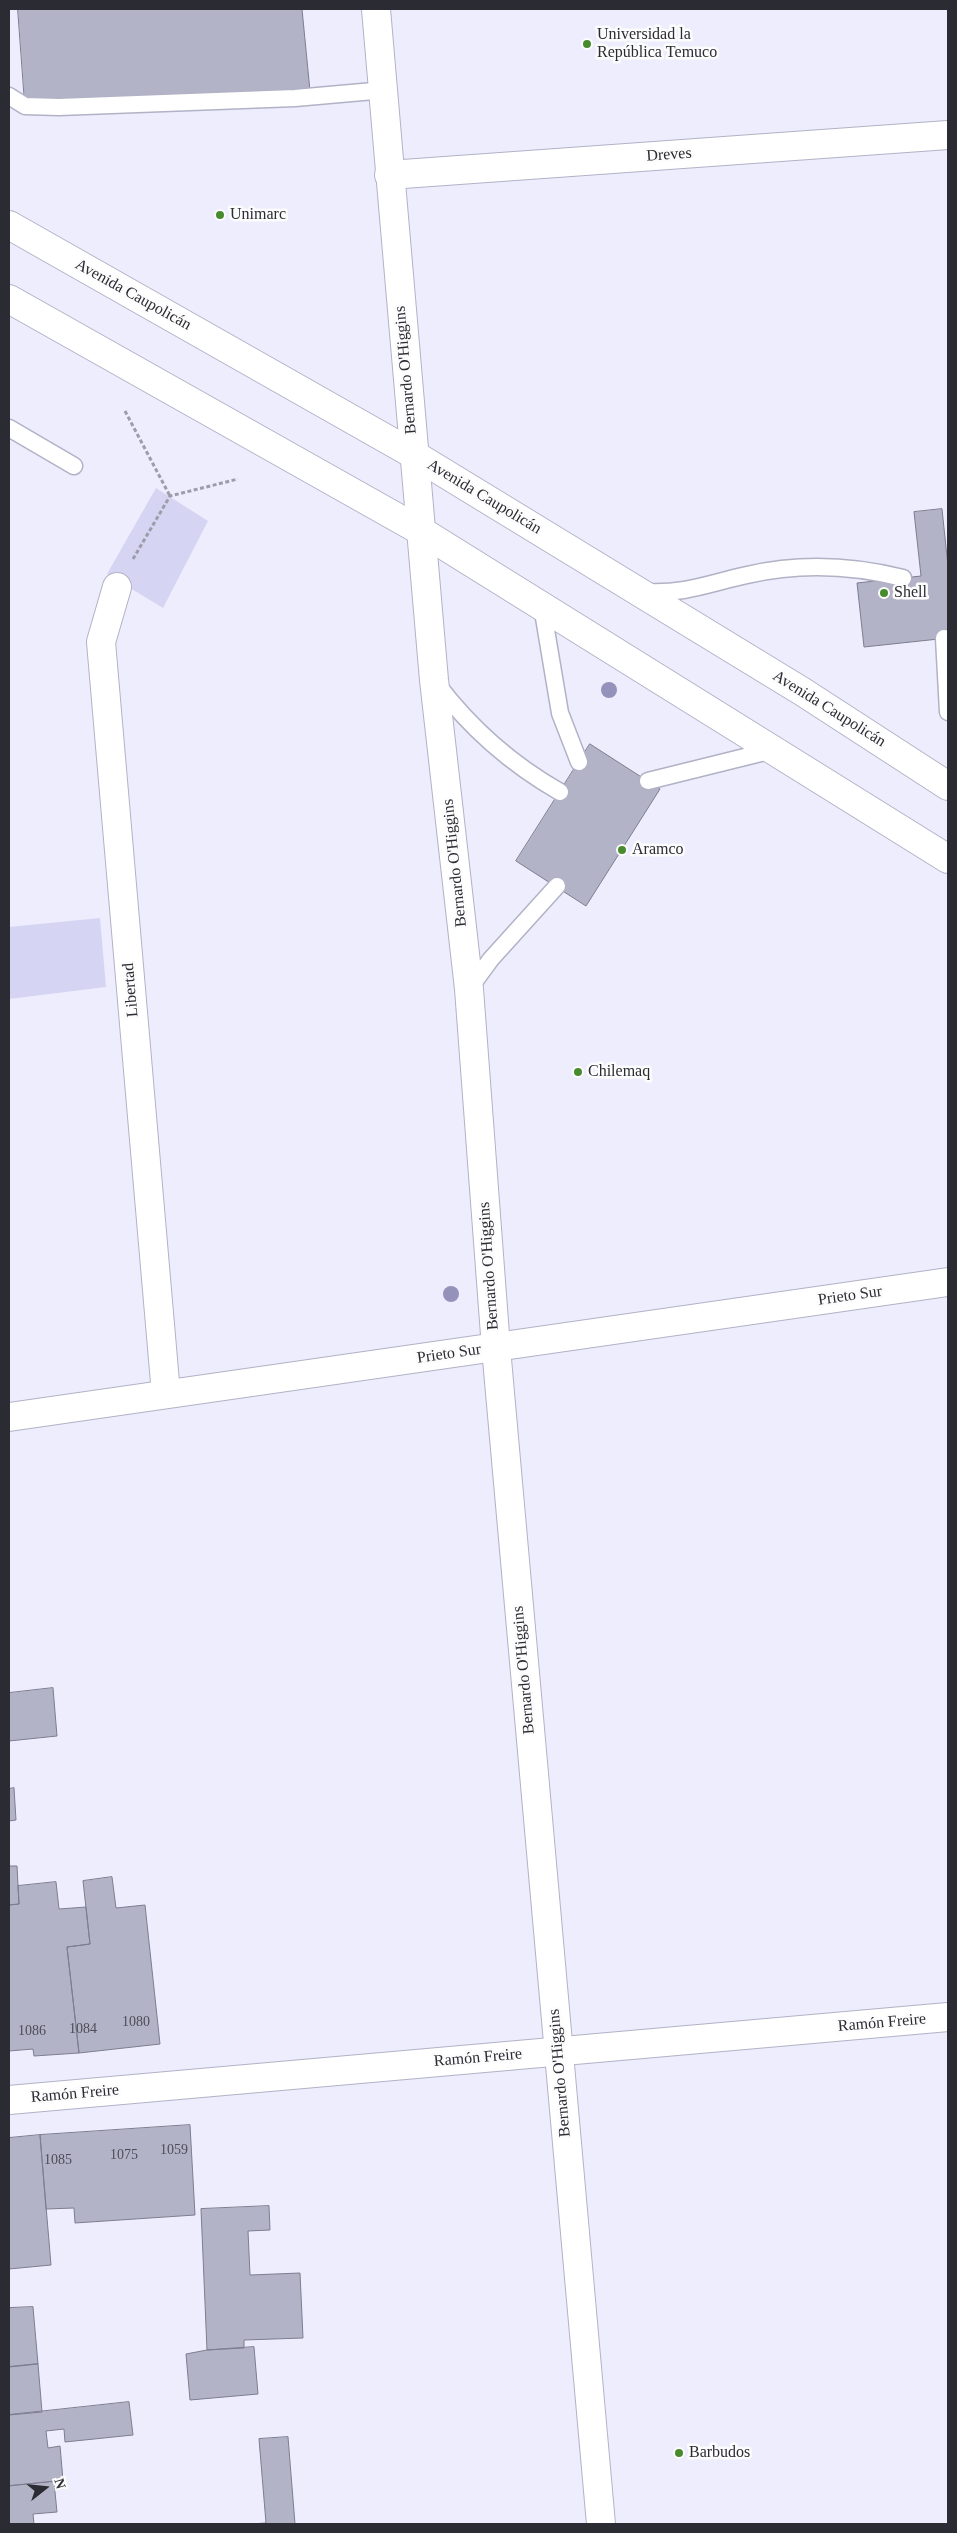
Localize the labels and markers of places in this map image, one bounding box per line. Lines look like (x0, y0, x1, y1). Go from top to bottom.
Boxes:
place label: Universidad la República Temuco (597, 25, 717, 63)
marker: Universidad la República Temuco (581, 38, 593, 50)
place label: Unimarc (230, 205, 286, 225)
marker: Unimarc (214, 209, 226, 221)
place label: Shell (894, 583, 927, 603)
marker: Shell (878, 587, 890, 599)
place label: Aramco (632, 840, 684, 860)
marker: Aramco (616, 844, 628, 856)
place label: Chilemaq (588, 1062, 650, 1082)
marker: Chilemaq (572, 1066, 584, 1078)
place label: Barbudos (689, 2443, 750, 2463)
marker: Barbudos (673, 2447, 685, 2459)

